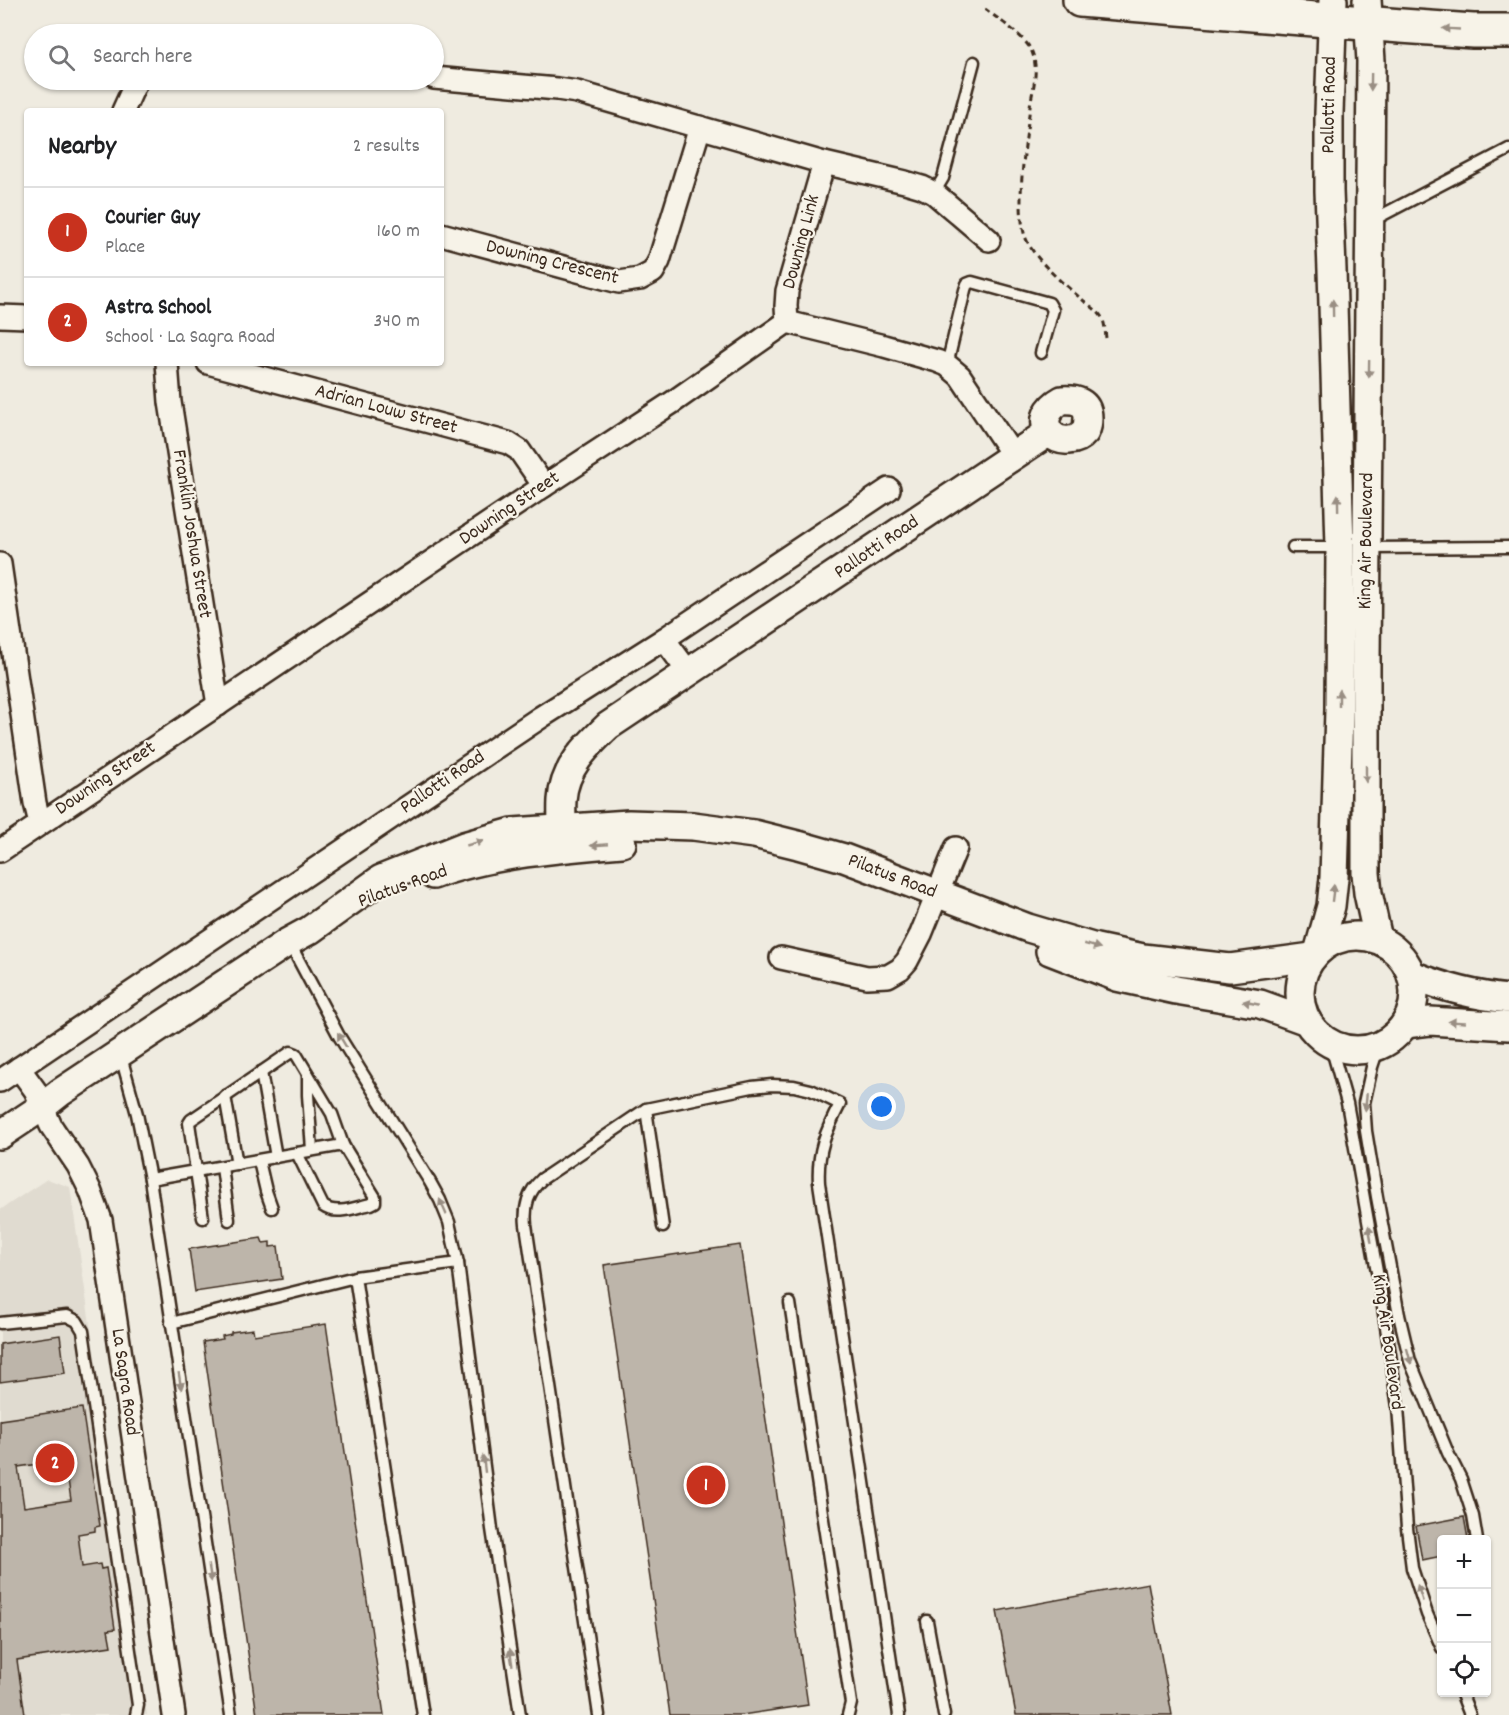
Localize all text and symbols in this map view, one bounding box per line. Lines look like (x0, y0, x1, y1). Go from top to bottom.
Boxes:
search box (24, 24, 444, 90)
one-way arrow (1441, 25, 1460, 34)
icon: search (45, 41, 78, 74)
text: Search here (93, 42, 192, 73)
street label: Pallotti Road (1315, 56, 1345, 154)
one-way arrow (1366, 73, 1376, 92)
text: Nearby (48, 129, 116, 166)
text: 2 results (353, 133, 420, 161)
street label: Downing Link (776, 192, 828, 292)
text: Courier Guy (105, 203, 200, 234)
text: 1 (65, 218, 70, 246)
text: 160 m (377, 218, 420, 246)
street label: Downing Crescent (483, 233, 621, 293)
text: Place (105, 234, 145, 262)
text: Astra School (105, 293, 211, 324)
one-way arrow (1329, 298, 1338, 317)
text: 2 (63, 308, 72, 336)
text: 340 m (374, 308, 420, 336)
text: School · La Sagra Road (105, 324, 275, 352)
one-way arrow (1364, 359, 1374, 378)
street label: Adrian Louw Street (312, 378, 460, 442)
street label: Franklin Joshua Street (164, 448, 218, 620)
street label: Downing Street (454, 465, 566, 553)
street label: King Air Boulevard (1352, 472, 1382, 610)
one-way arrow (1334, 493, 1343, 512)
street label: Pallotti Road (829, 509, 925, 587)
one-way arrow (1334, 688, 1344, 707)
street label: Downing Street (50, 735, 162, 823)
street label: Pallotti Road (395, 744, 491, 822)
one-way arrow (1361, 765, 1371, 784)
one-way arrow (466, 837, 484, 847)
one-way arrow (590, 840, 609, 850)
street label: Pilatus Road (843, 847, 941, 907)
street label: Pilatus Road (354, 858, 452, 916)
one-way arrow (1328, 883, 1337, 902)
one-way arrow (1083, 942, 1101, 952)
one-way arrow (1242, 998, 1261, 1007)
one-way arrow (1447, 1018, 1466, 1027)
one-way arrow (337, 1031, 347, 1048)
your location (867, 1092, 896, 1121)
one-way arrow (1361, 1093, 1370, 1112)
one-way arrow (438, 1198, 447, 1215)
one-way arrow (1365, 1225, 1374, 1244)
street label: King Air Boulevard (1364, 1272, 1410, 1412)
street label: La Sagra Road (103, 1327, 145, 1437)
one-way arrow (1405, 1347, 1415, 1365)
one-way arrow (176, 1371, 185, 1390)
pin: 2 (36, 1440, 74, 1486)
one-way arrow (479, 1455, 488, 1474)
pin: 1 (686, 1462, 726, 1508)
map controls (1437, 1535, 1491, 1697)
button: + (1437, 1535, 1491, 1589)
one-way arrow (206, 1564, 215, 1583)
one-way arrow (1415, 1584, 1424, 1602)
button: − (1437, 1589, 1491, 1643)
button: locate (1437, 1643, 1491, 1697)
one-way arrow (507, 1648, 516, 1667)

